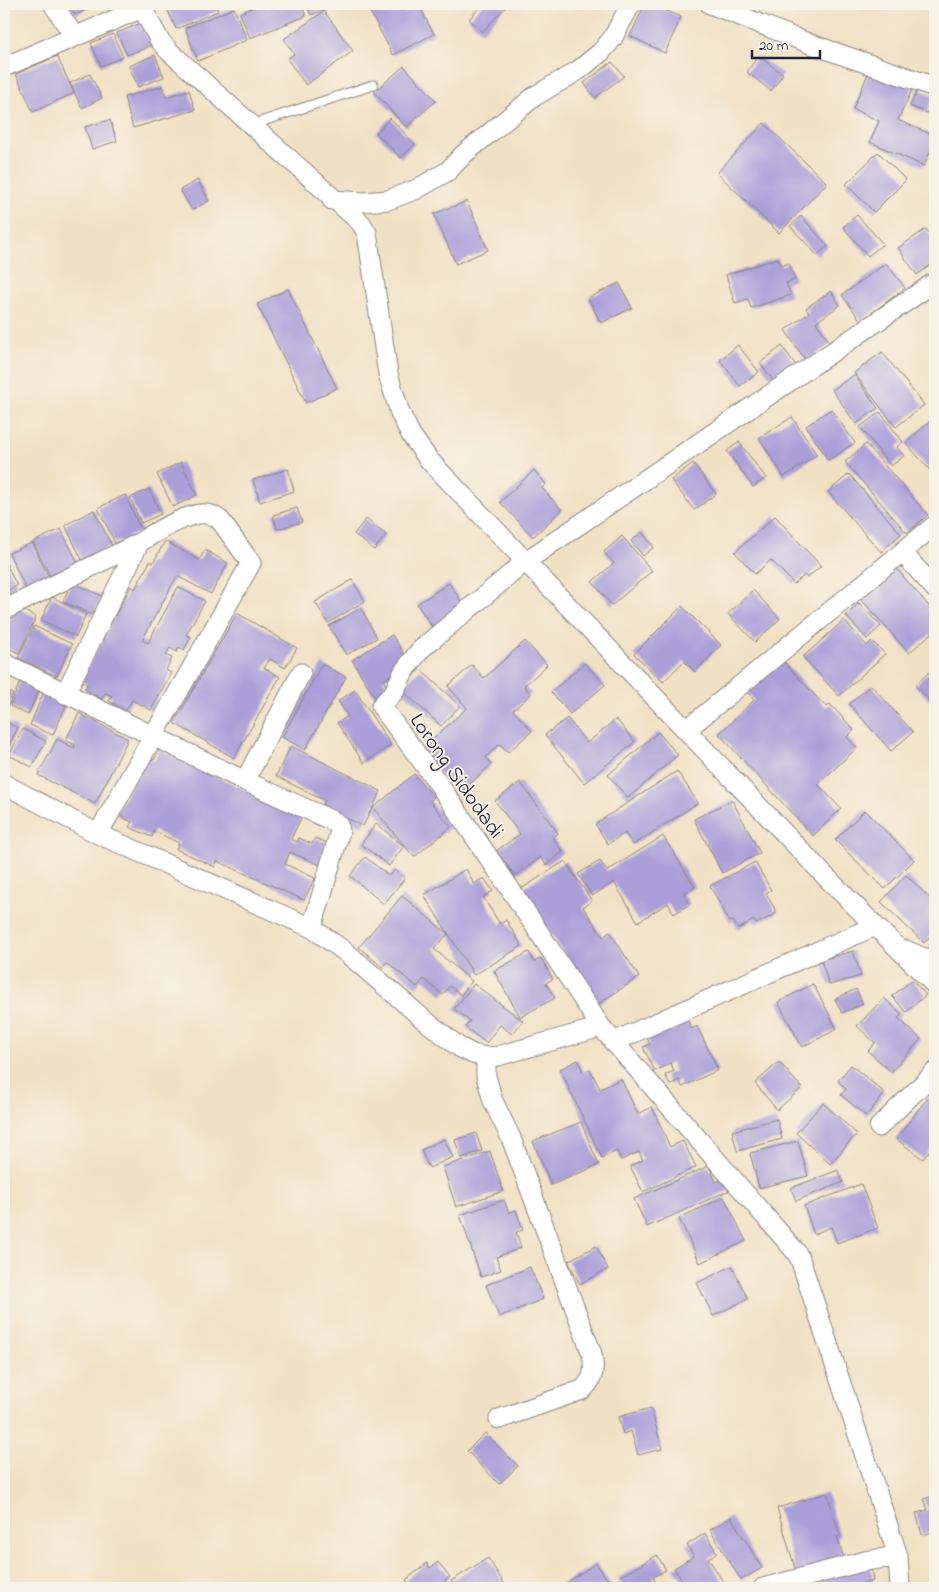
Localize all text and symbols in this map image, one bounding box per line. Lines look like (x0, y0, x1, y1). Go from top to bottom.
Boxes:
scale bar (752, 28, 819, 60)
text: 20 m (759, 35, 789, 57)
street label: Lorong Sidodadi (400, 708, 511, 846)

